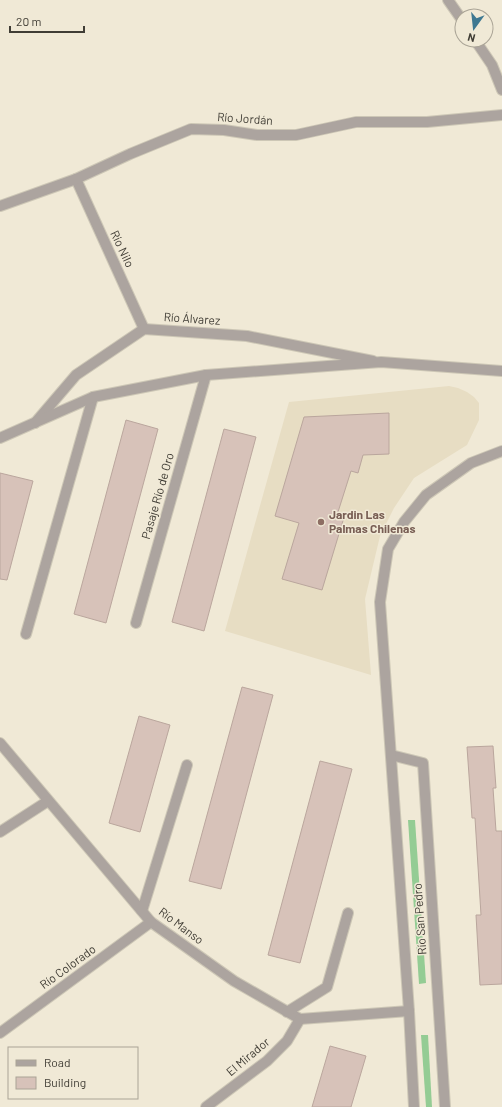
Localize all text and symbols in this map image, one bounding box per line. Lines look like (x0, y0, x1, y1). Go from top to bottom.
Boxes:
scale bar (10, 8, 84, 34)
north arrow (454, 8, 494, 48)
text: 20 m (16, 14, 42, 28)
text: N (466, 31, 477, 45)
street label: Río Jordán (217, 109, 273, 127)
street label: Río Nilo (108, 228, 138, 269)
street label: Río Álvarez (163, 309, 221, 327)
street label: Pasaje Río de Oro (138, 451, 176, 541)
place label: Jardin Las Palmas Chilenas (329, 507, 415, 535)
marker: Jardin Las Palmas Chilenas (316, 517, 326, 527)
street label: Río San Pedro (410, 883, 428, 955)
street label: Río Manso (156, 904, 207, 947)
street label: Río Colorado (37, 941, 98, 991)
street label: El Mirador (223, 1034, 272, 1078)
legend (8, 1047, 138, 1099)
text: Road (44, 1055, 71, 1069)
text: Building (44, 1075, 86, 1089)

